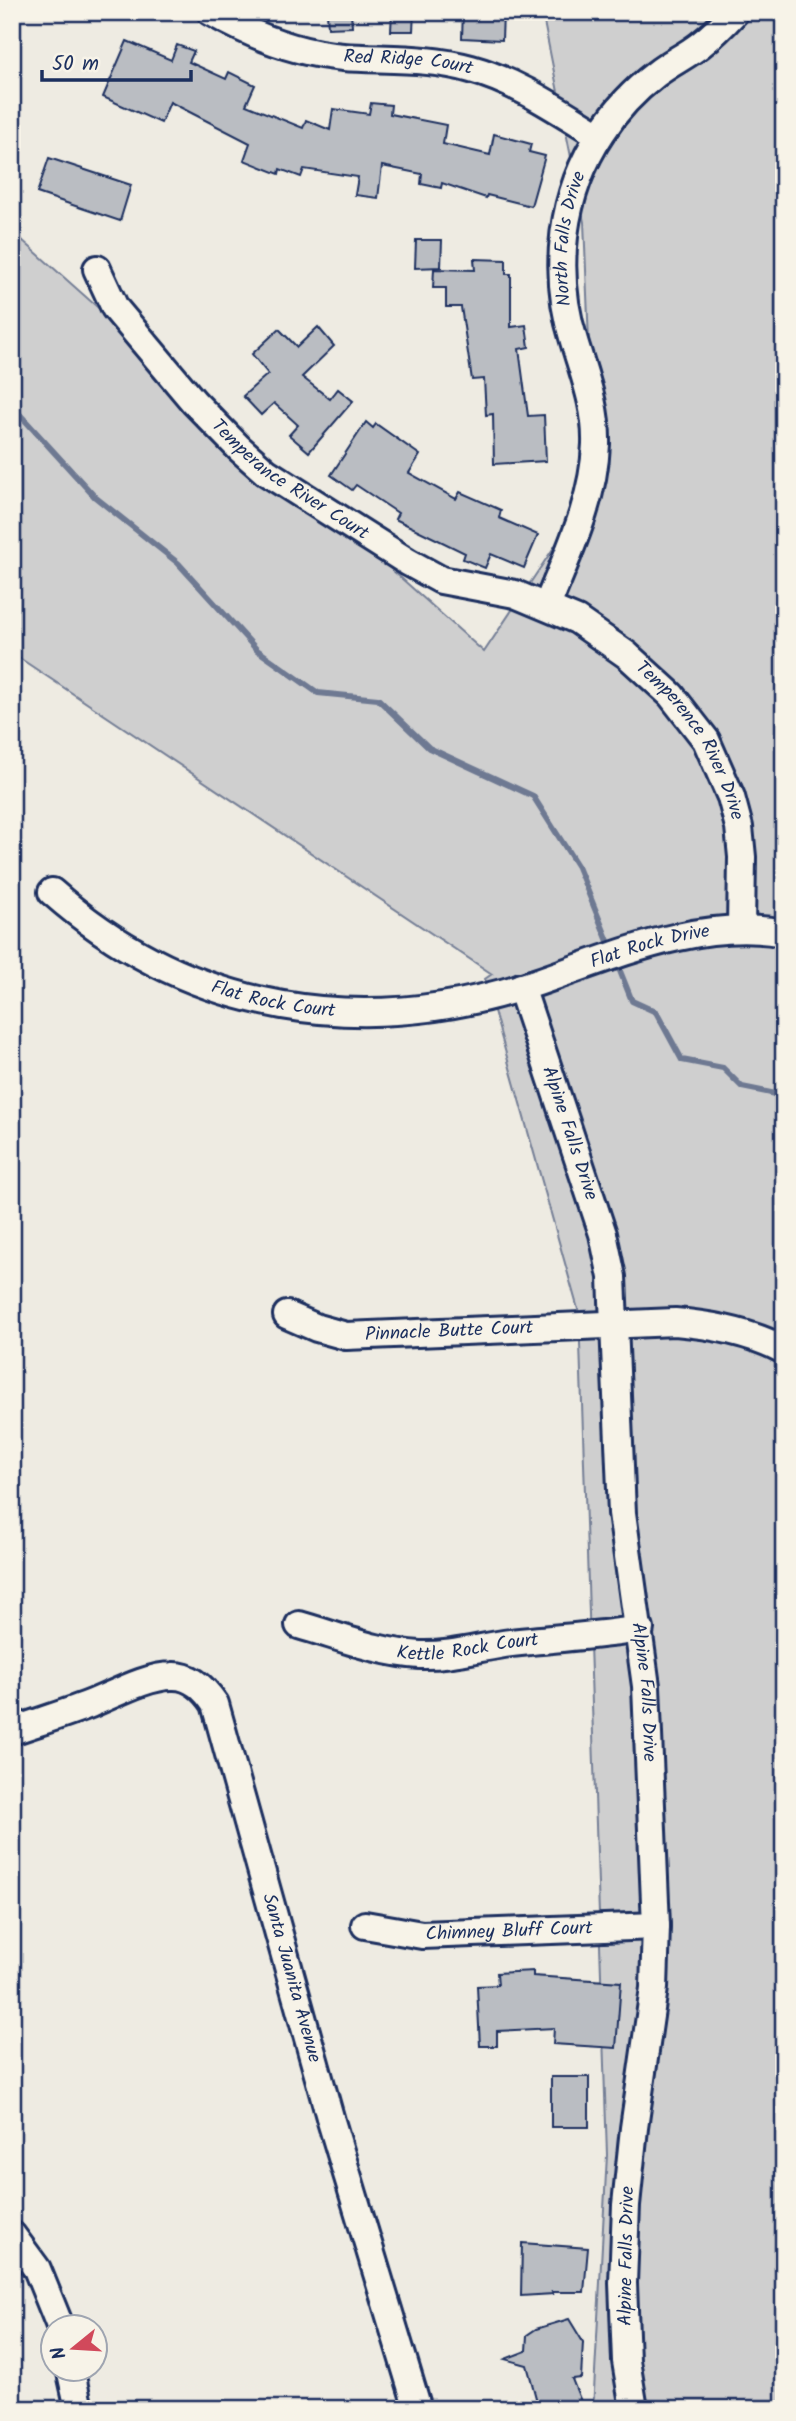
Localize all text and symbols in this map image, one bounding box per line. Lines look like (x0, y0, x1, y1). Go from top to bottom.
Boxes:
scale bar (42, 38, 191, 82)
street label: Red Ridge Court (343, 42, 477, 84)
text: 50 m (52, 48, 99, 81)
street label: North Falls Drive (547, 166, 595, 308)
street label: Temperance River Court (204, 412, 375, 549)
street label: Temperence River Drive (628, 654, 752, 824)
street label: Flat Rock Drive (586, 917, 712, 977)
street label: Flat Rock Court (207, 972, 337, 1026)
street label: Alpine Falls Drive (533, 1062, 606, 1205)
street label: Pinnacle Butte Court (364, 1313, 534, 1350)
street label: Alpine Falls Drive (622, 1621, 664, 1763)
street label: Kettle Rock Court (395, 1625, 540, 1670)
street label: Santa Juanita Avenue (253, 1890, 329, 2067)
street label: Chimney Bluff Court (425, 1913, 594, 1950)
street label: Alpine Falls Drive (611, 2185, 643, 2326)
north arrow (38, 2312, 108, 2382)
text: N (44, 2342, 76, 2363)

